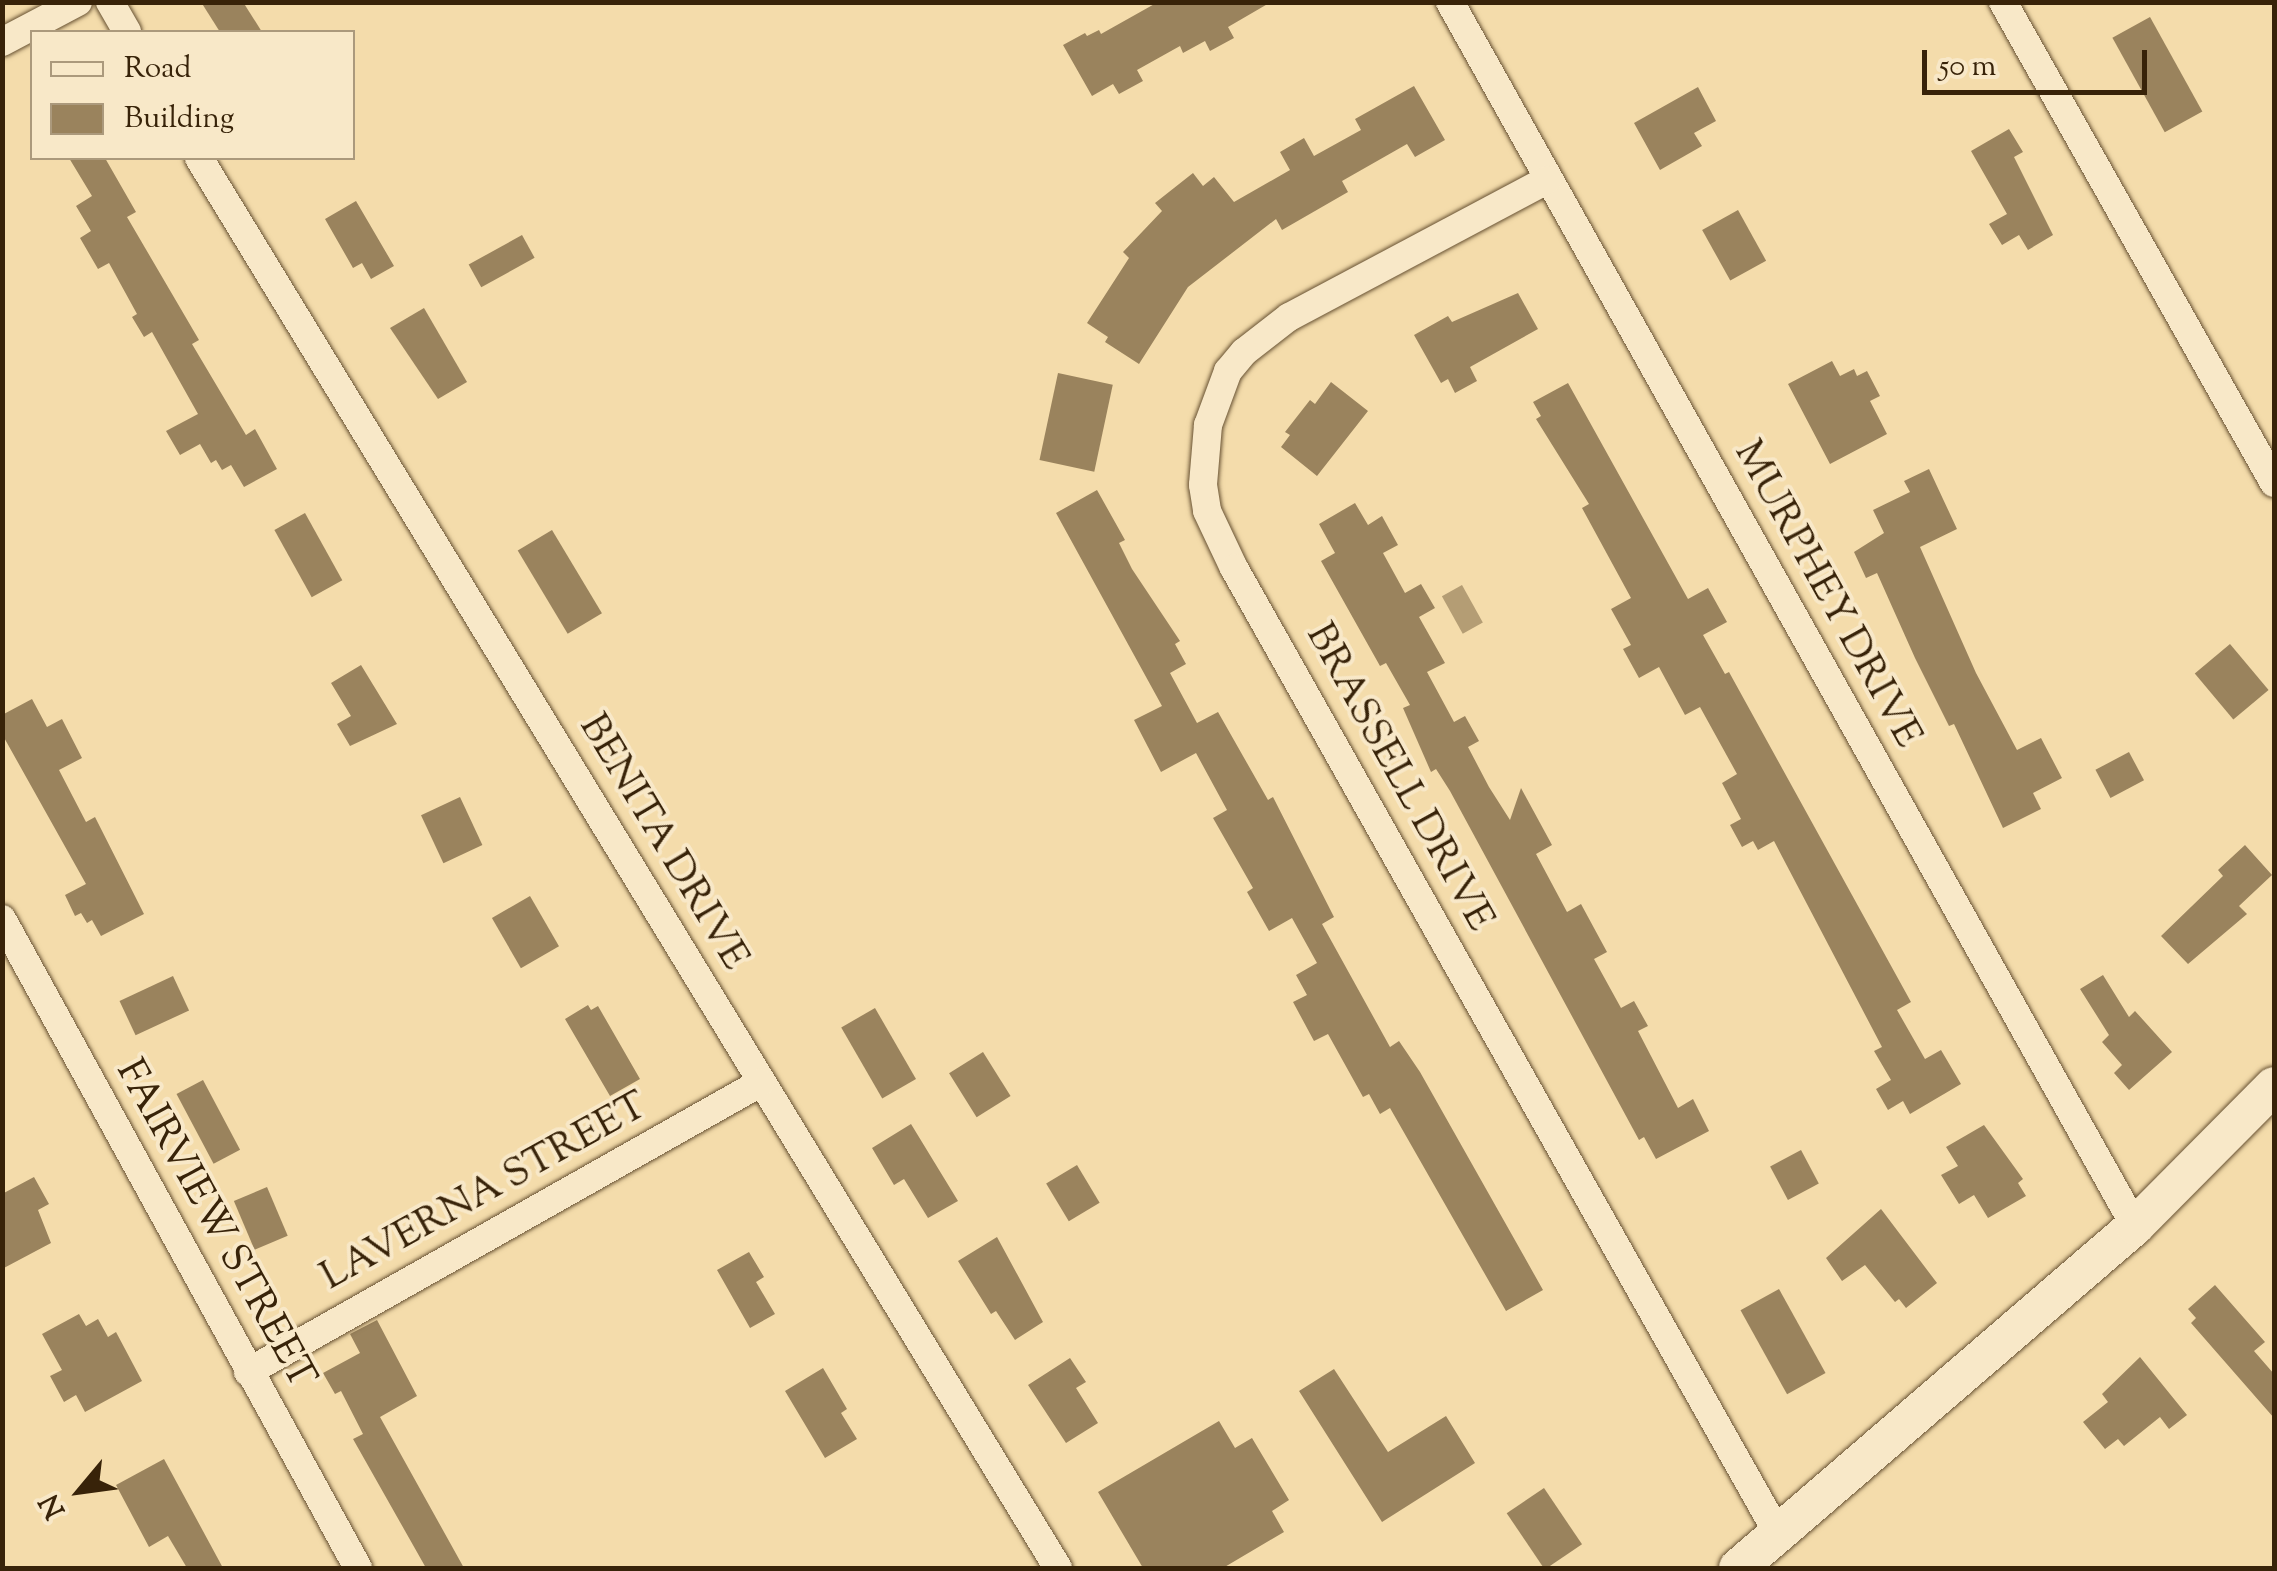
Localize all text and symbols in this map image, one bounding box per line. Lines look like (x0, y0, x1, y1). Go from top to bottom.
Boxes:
legend (30, 30, 355, 160)
scale bar (1927, 30, 2152, 92)
text: 50 m (1939, 46, 1996, 89)
text: Road (124, 48, 191, 91)
text: Building (124, 98, 234, 141)
street label: MURPHEY DRIVE (1722, 433, 1930, 757)
street label: BRASSELL DRIVE (1294, 616, 1502, 940)
street label: BENITA DRIVE (567, 706, 757, 980)
street label: FAIRVIEW STREET (104, 1052, 324, 1398)
street label: LAVERNA STREET (313, 1083, 657, 1303)
north arrow (30, 1441, 130, 1541)
text: N (31, 1486, 77, 1525)

